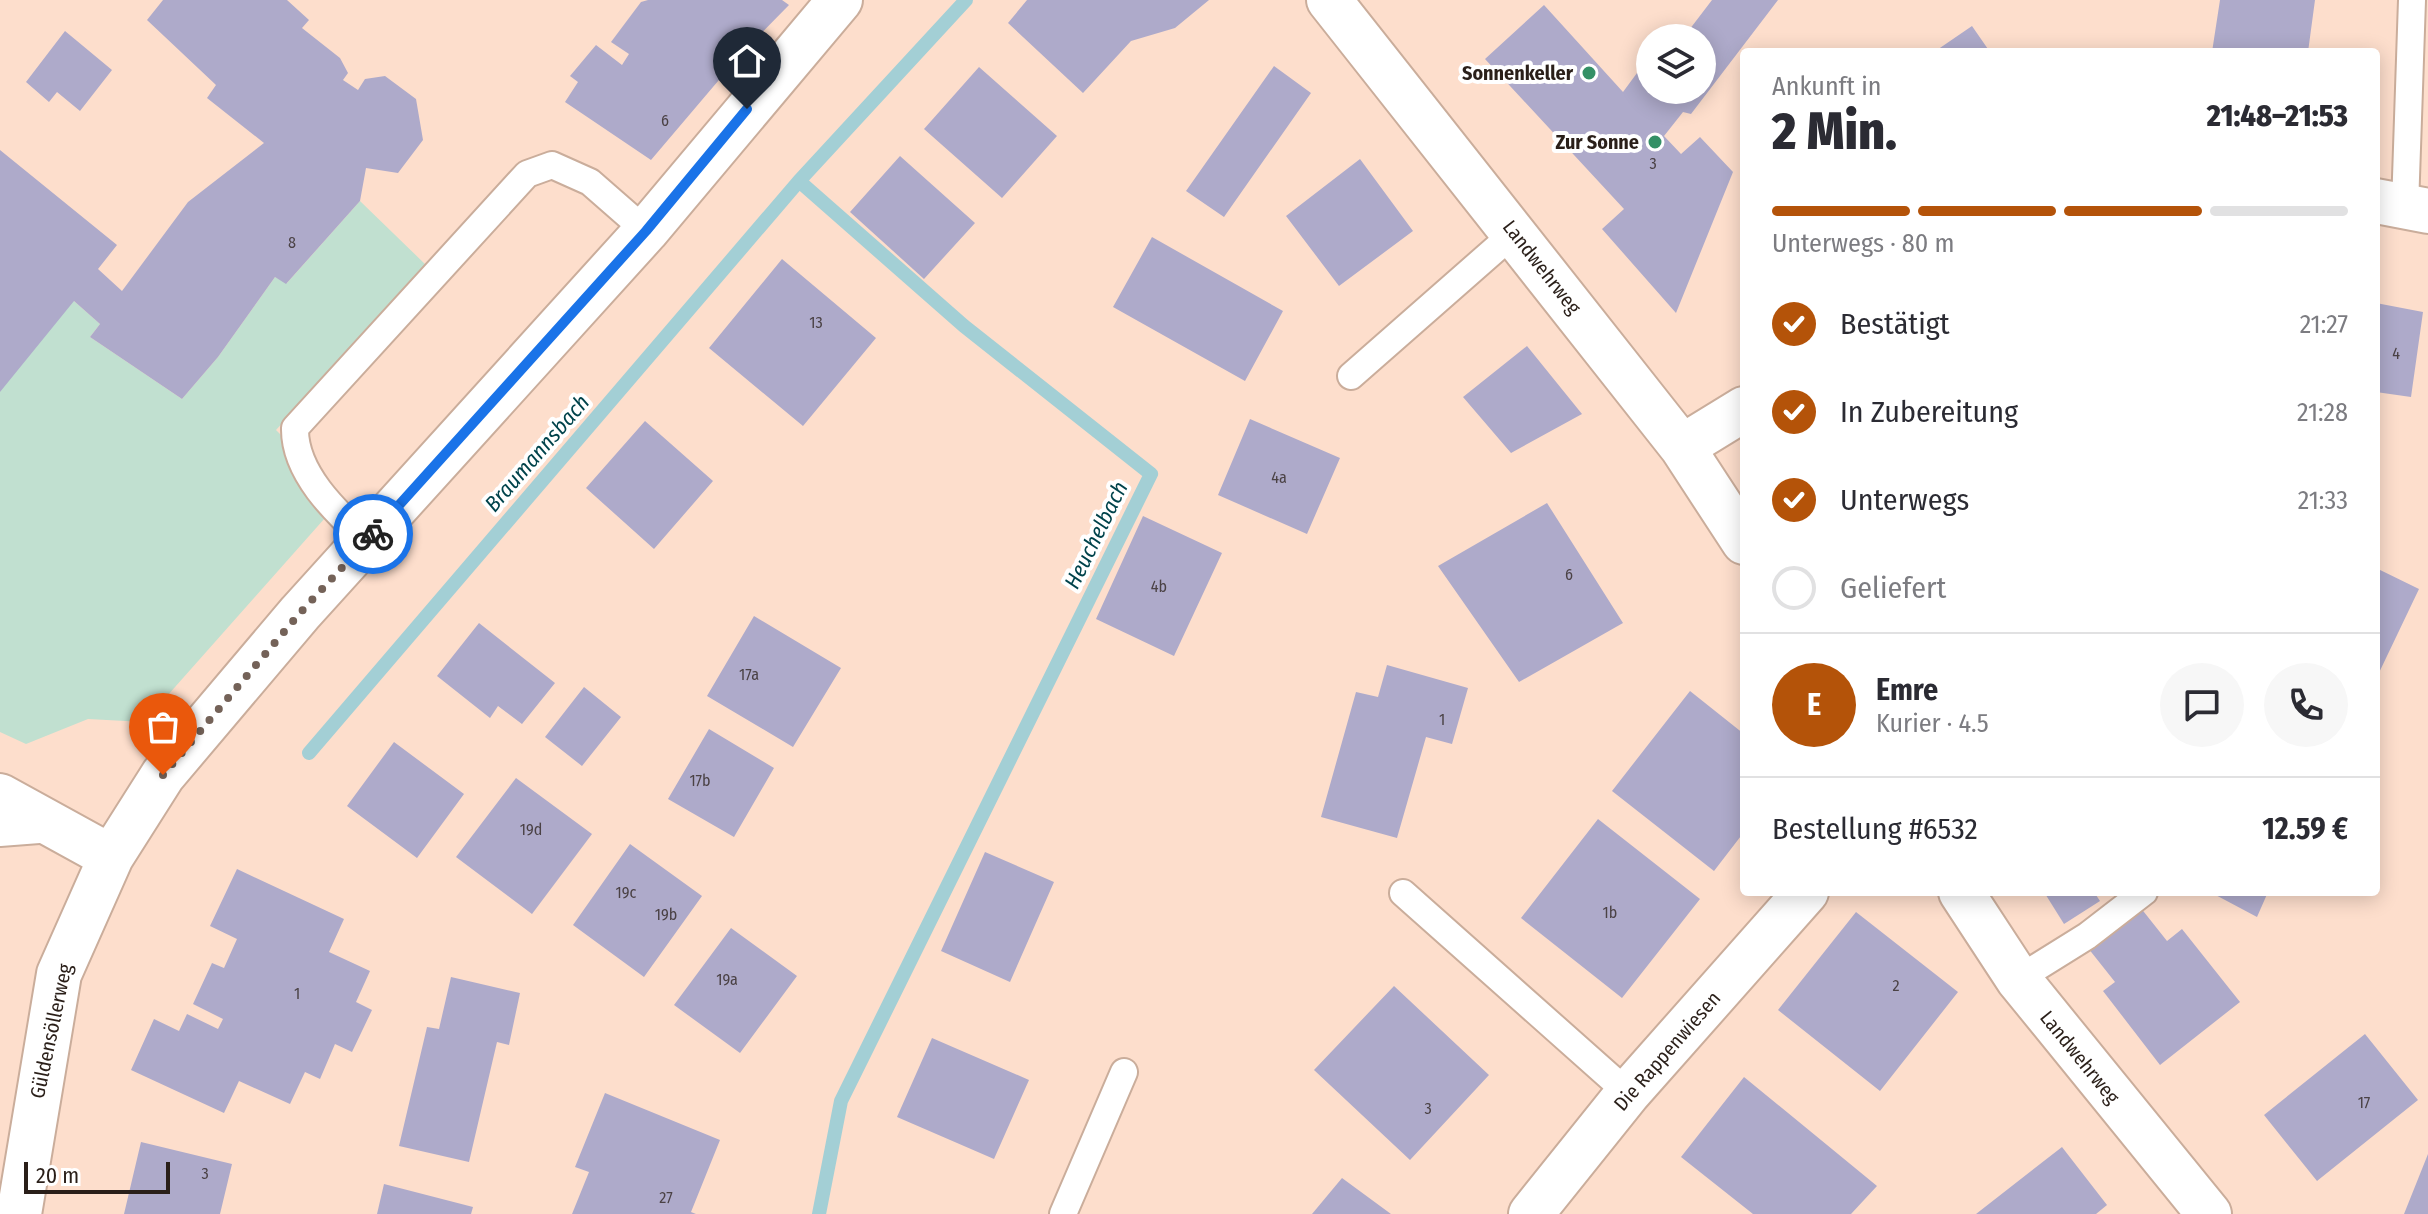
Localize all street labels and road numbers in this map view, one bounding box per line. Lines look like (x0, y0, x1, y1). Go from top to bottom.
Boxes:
street label: Landwehrweg (1498, 215, 1587, 319)
street label: Güldensöllerweg (25, 961, 77, 1100)
street label: Die Rappenwiesen (1609, 986, 1725, 1116)
street label: Landwehrweg (2035, 1006, 2125, 1109)

